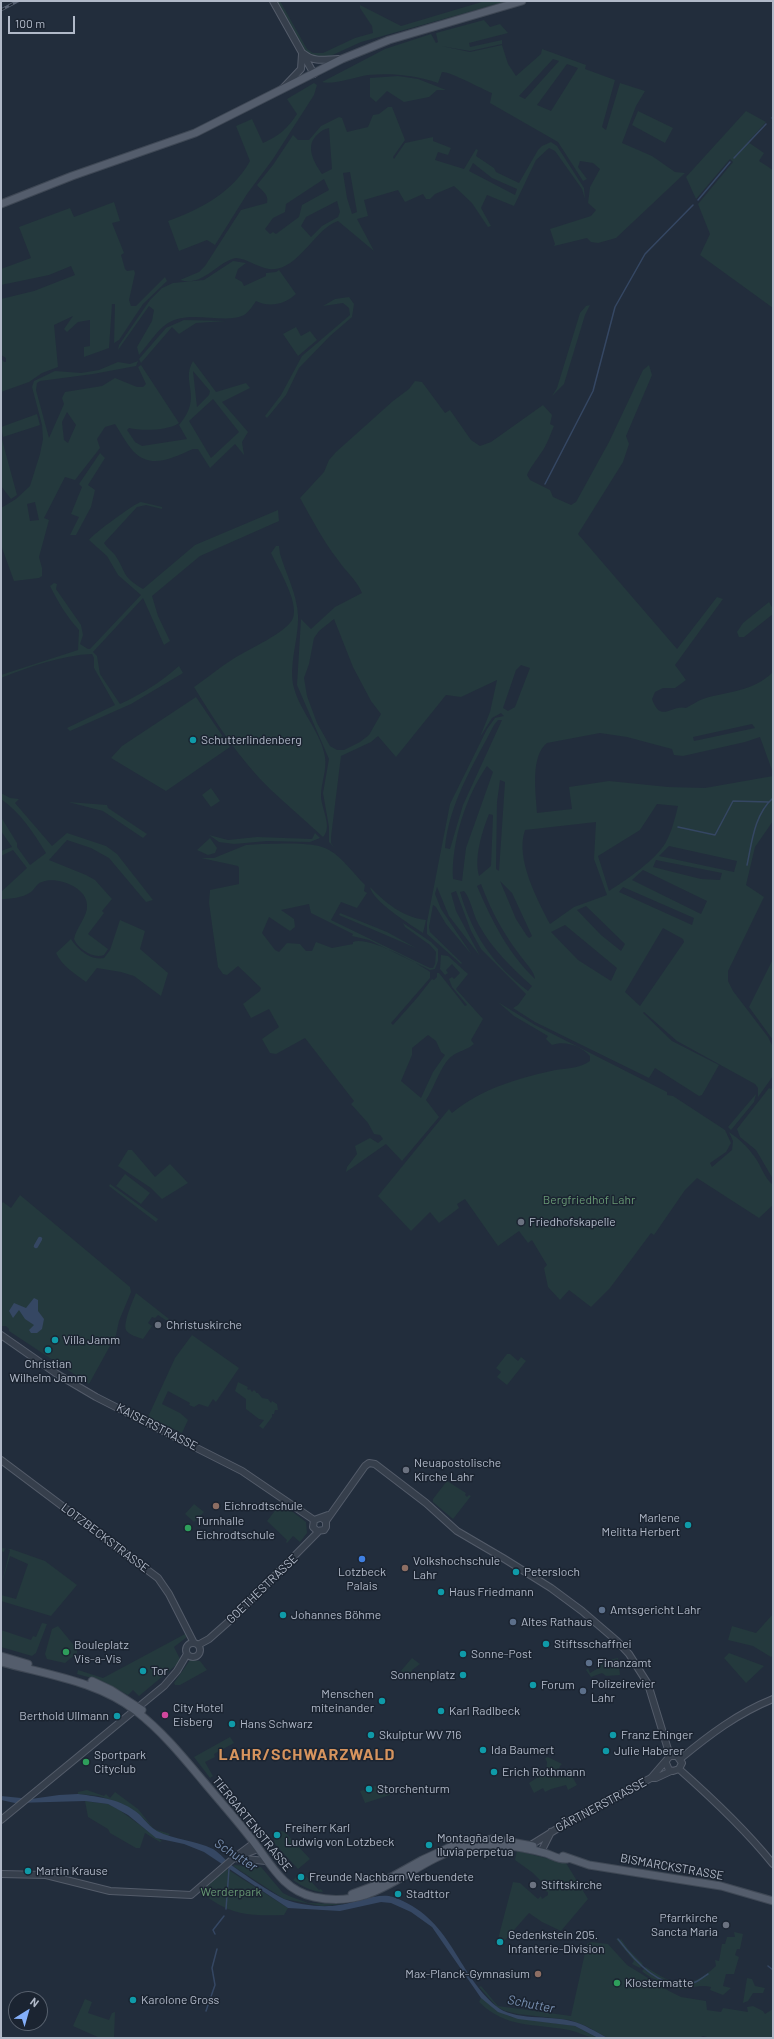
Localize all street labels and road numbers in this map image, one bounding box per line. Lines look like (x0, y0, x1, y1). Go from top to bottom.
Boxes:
street label: KAISERSTRASSE (114, 1400, 200, 1454)
street label: LOTZBECKSTRASSE (58, 1500, 152, 1576)
street label: GOETHESTRASSE (223, 1551, 301, 1627)
street label: TIERGARTENSTRASSE (209, 1774, 295, 1874)
street label: GÄRTNERSTRASSE (553, 1775, 649, 1835)
street label: BISMARCKSTRASSE (619, 1851, 725, 1883)

